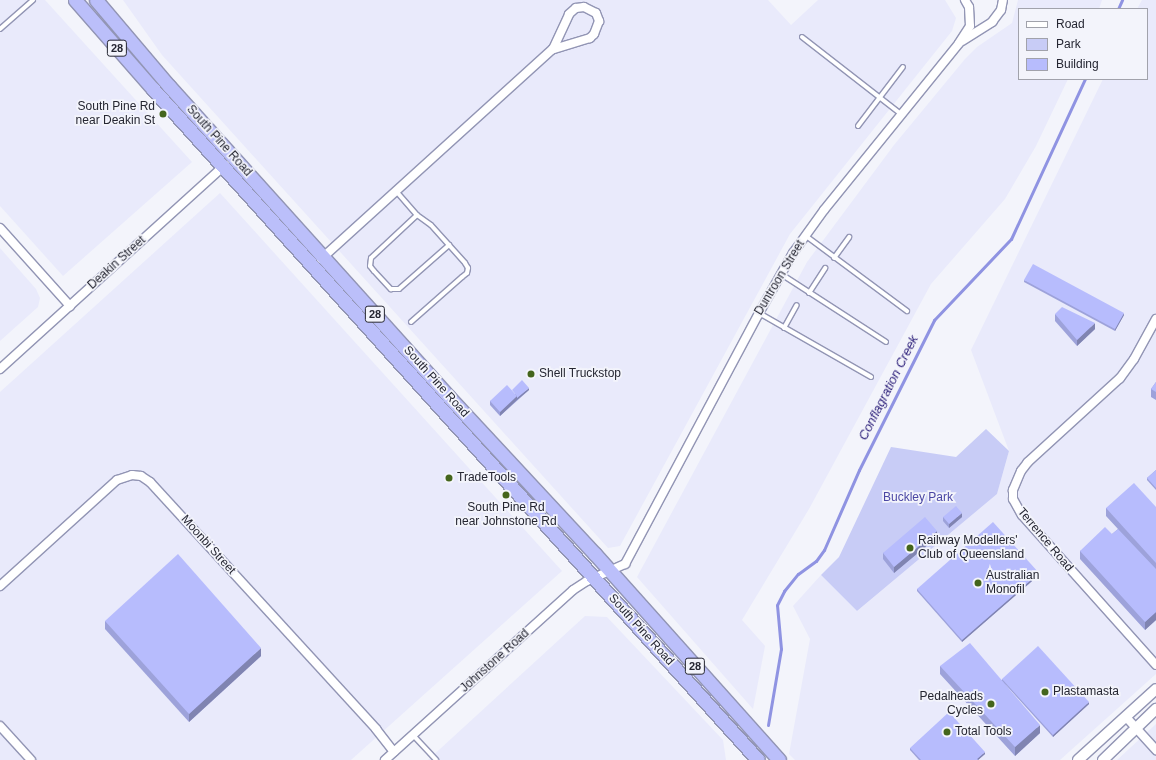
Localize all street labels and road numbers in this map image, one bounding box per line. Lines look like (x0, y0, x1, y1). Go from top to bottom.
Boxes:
road number: 28 (106, 39, 128, 57)
street label: South Pine Road (183, 102, 255, 180)
street label: Deakin Street (85, 233, 149, 293)
street label: Duntroon Street (752, 238, 808, 318)
road number: 28 (364, 305, 386, 323)
street label: South Pine Road (400, 343, 472, 421)
street label: Terrence Road (1014, 505, 1076, 575)
street label: Moonbi Street (178, 512, 238, 578)
street label: South Pine Road (605, 591, 677, 669)
street label: Johnstone Road (458, 626, 532, 696)
road number: 28 (684, 657, 706, 675)

